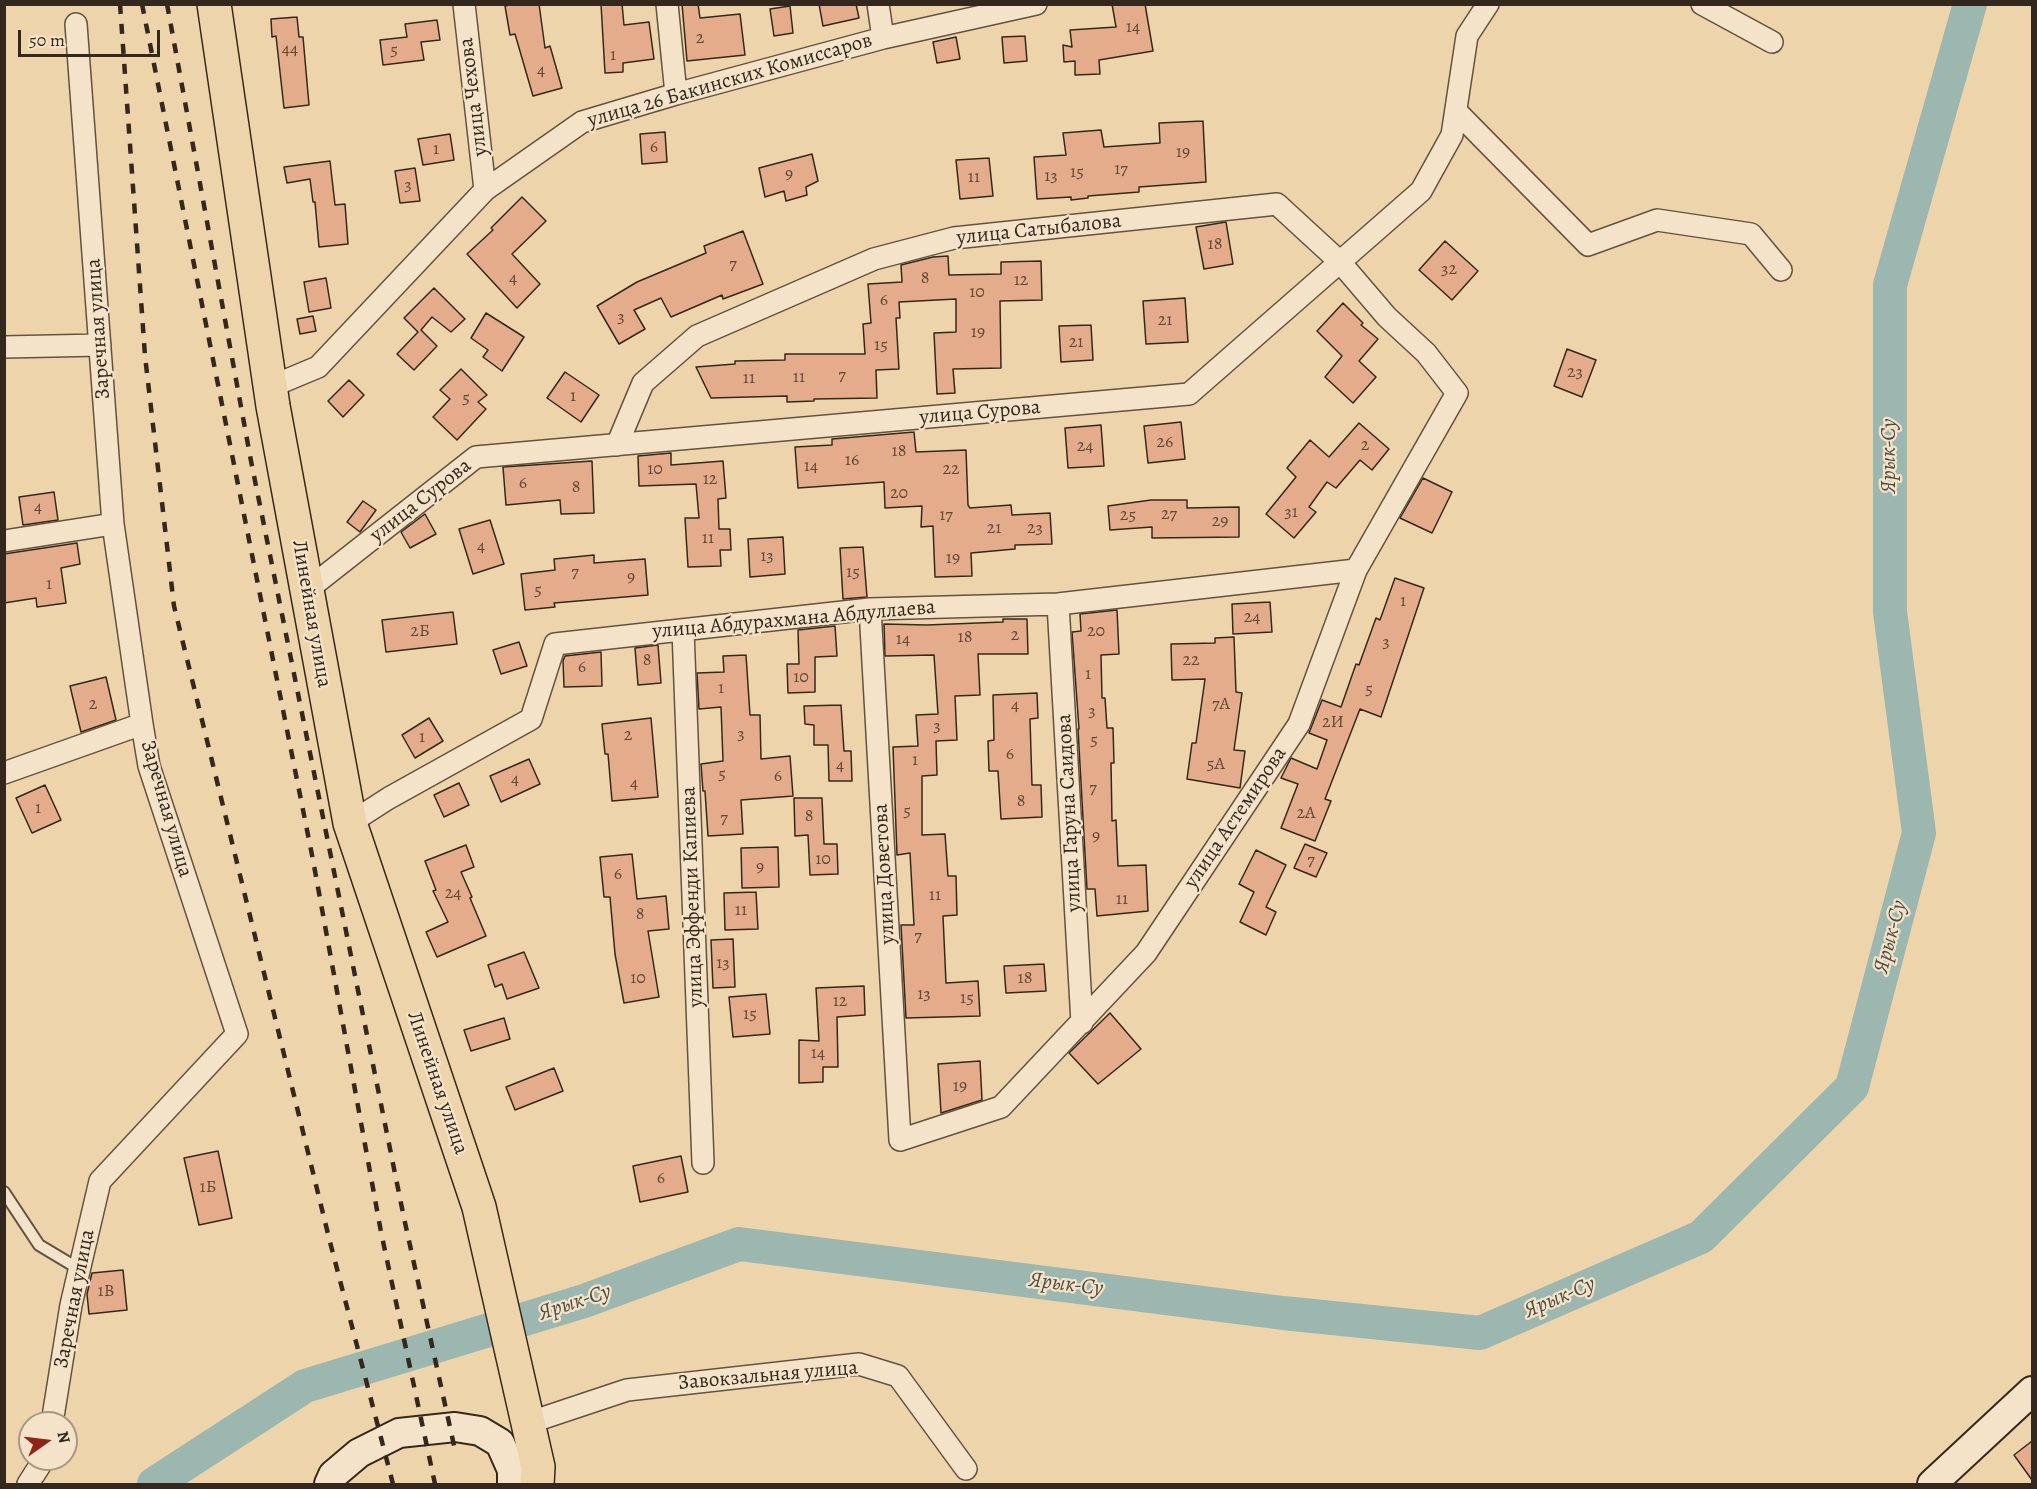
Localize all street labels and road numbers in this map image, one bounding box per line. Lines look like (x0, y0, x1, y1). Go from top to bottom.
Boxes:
street label: улица 26 Бакинских Комиссаров (585, 28, 875, 134)
street label: улица Чехова (454, 36, 494, 158)
street label: улица Сатыбалова (955, 209, 1123, 251)
street label: Заречная улица (82, 258, 116, 400)
street label: улица Сурова (918, 395, 1042, 431)
street label: улица Сурова (365, 454, 477, 548)
street label: Линейная улица (286, 538, 336, 690)
street label: улица Абдурахмана Абдуллаева (651, 595, 937, 645)
street label: улица Гаруна Саидова (1052, 713, 1088, 913)
street label: Заречная улица (134, 738, 198, 880)
street label: улица Астемирова (1179, 742, 1293, 894)
street label: улица Эффенди Капиева (677, 786, 709, 1008)
street label: улица Доветова (869, 803, 901, 945)
street label: Линейная улица (401, 1008, 473, 1158)
street label: Заречная улица (49, 1227, 101, 1371)
street label: Завокзальная улица (677, 1356, 859, 1396)

